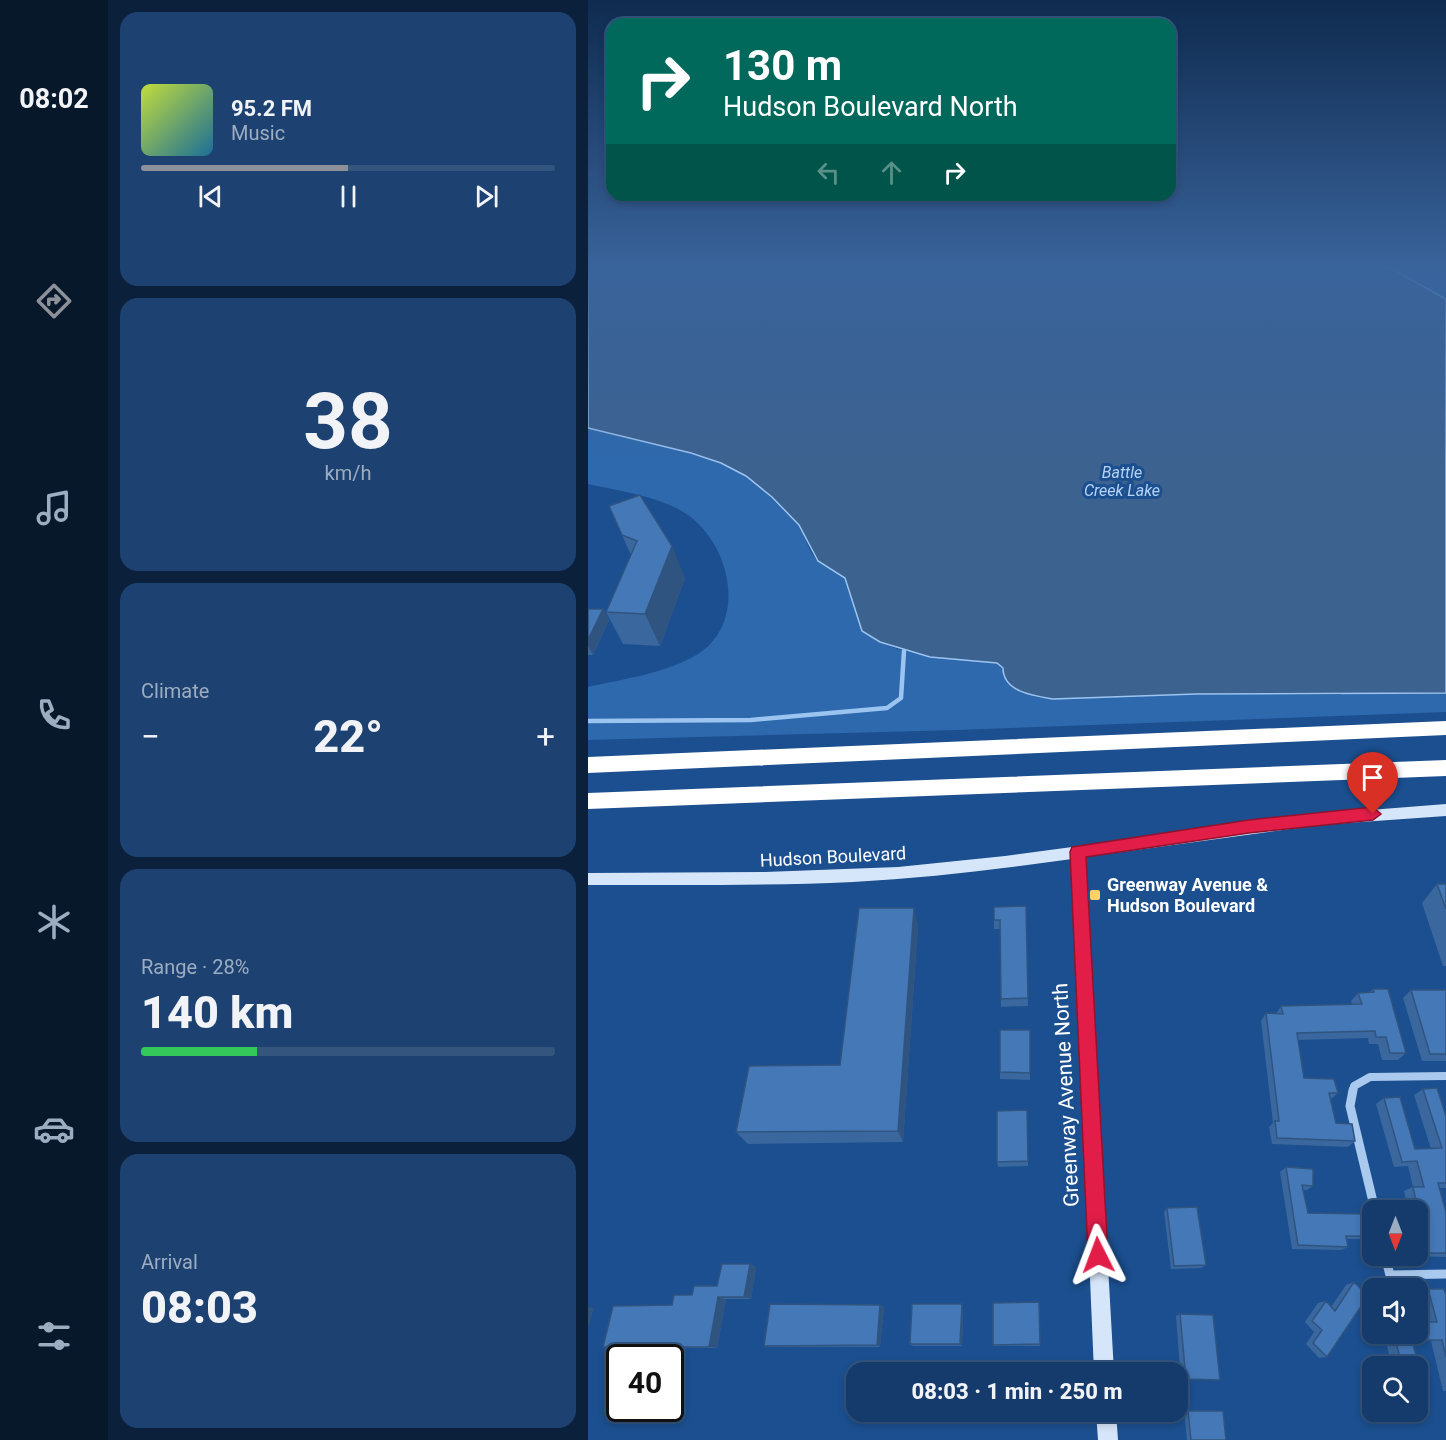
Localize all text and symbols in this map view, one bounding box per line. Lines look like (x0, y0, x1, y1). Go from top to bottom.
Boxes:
text: 130 m (723, 41, 842, 90)
icon: right (624, 42, 702, 120)
text: 08:02 (19, 83, 89, 115)
text: Hudson Boulevard North (723, 91, 1018, 123)
text: 95.2 FM (231, 96, 312, 121)
text: Music (231, 121, 285, 145)
icon: left (812, 156, 845, 189)
icon: ahead (875, 156, 908, 189)
icon: right (938, 156, 971, 189)
icon: previous (194, 180, 227, 213)
icon: pause (332, 180, 365, 213)
icon: next (470, 180, 503, 213)
icon: directions (33, 280, 75, 322)
text: 38 (303, 376, 393, 467)
text: km/h (325, 461, 371, 485)
water label: Battle Creek Lake (1084, 463, 1160, 500)
icon: music (33, 487, 75, 529)
text: Climate (141, 679, 209, 703)
icon: phone (33, 694, 75, 736)
text: 22° (313, 710, 383, 763)
text: − (141, 717, 160, 756)
text: + (536, 717, 555, 756)
pin (1347, 752, 1398, 814)
icon: arrive (1356, 761, 1389, 794)
street label: Hudson Boulevard (759, 842, 907, 871)
place label: Greenway Avenue & Hudson Boulevard (1107, 874, 1268, 916)
marker: Greenway Avenue & Hudson Boulevard (1088, 888, 1102, 902)
icon: climate (33, 901, 75, 943)
text: Range · 28% (141, 955, 249, 979)
street label: Greenway Avenue North (1048, 982, 1084, 1208)
text: 140 km (141, 986, 293, 1039)
icon: car (33, 1108, 75, 1150)
north arrow (1362, 1200, 1428, 1266)
map controls (1362, 1200, 1428, 1422)
position arrow (1066, 1223, 1130, 1287)
text: Arrival (141, 1250, 198, 1274)
button: sound (1362, 1278, 1428, 1344)
text: 08:03 (141, 1281, 258, 1334)
icon: filters (33, 1315, 75, 1357)
speed limit sign: 40 (606, 1344, 684, 1422)
button: search (1362, 1356, 1428, 1422)
text: 08:03 · 1 min · 250 m (912, 1379, 1122, 1404)

